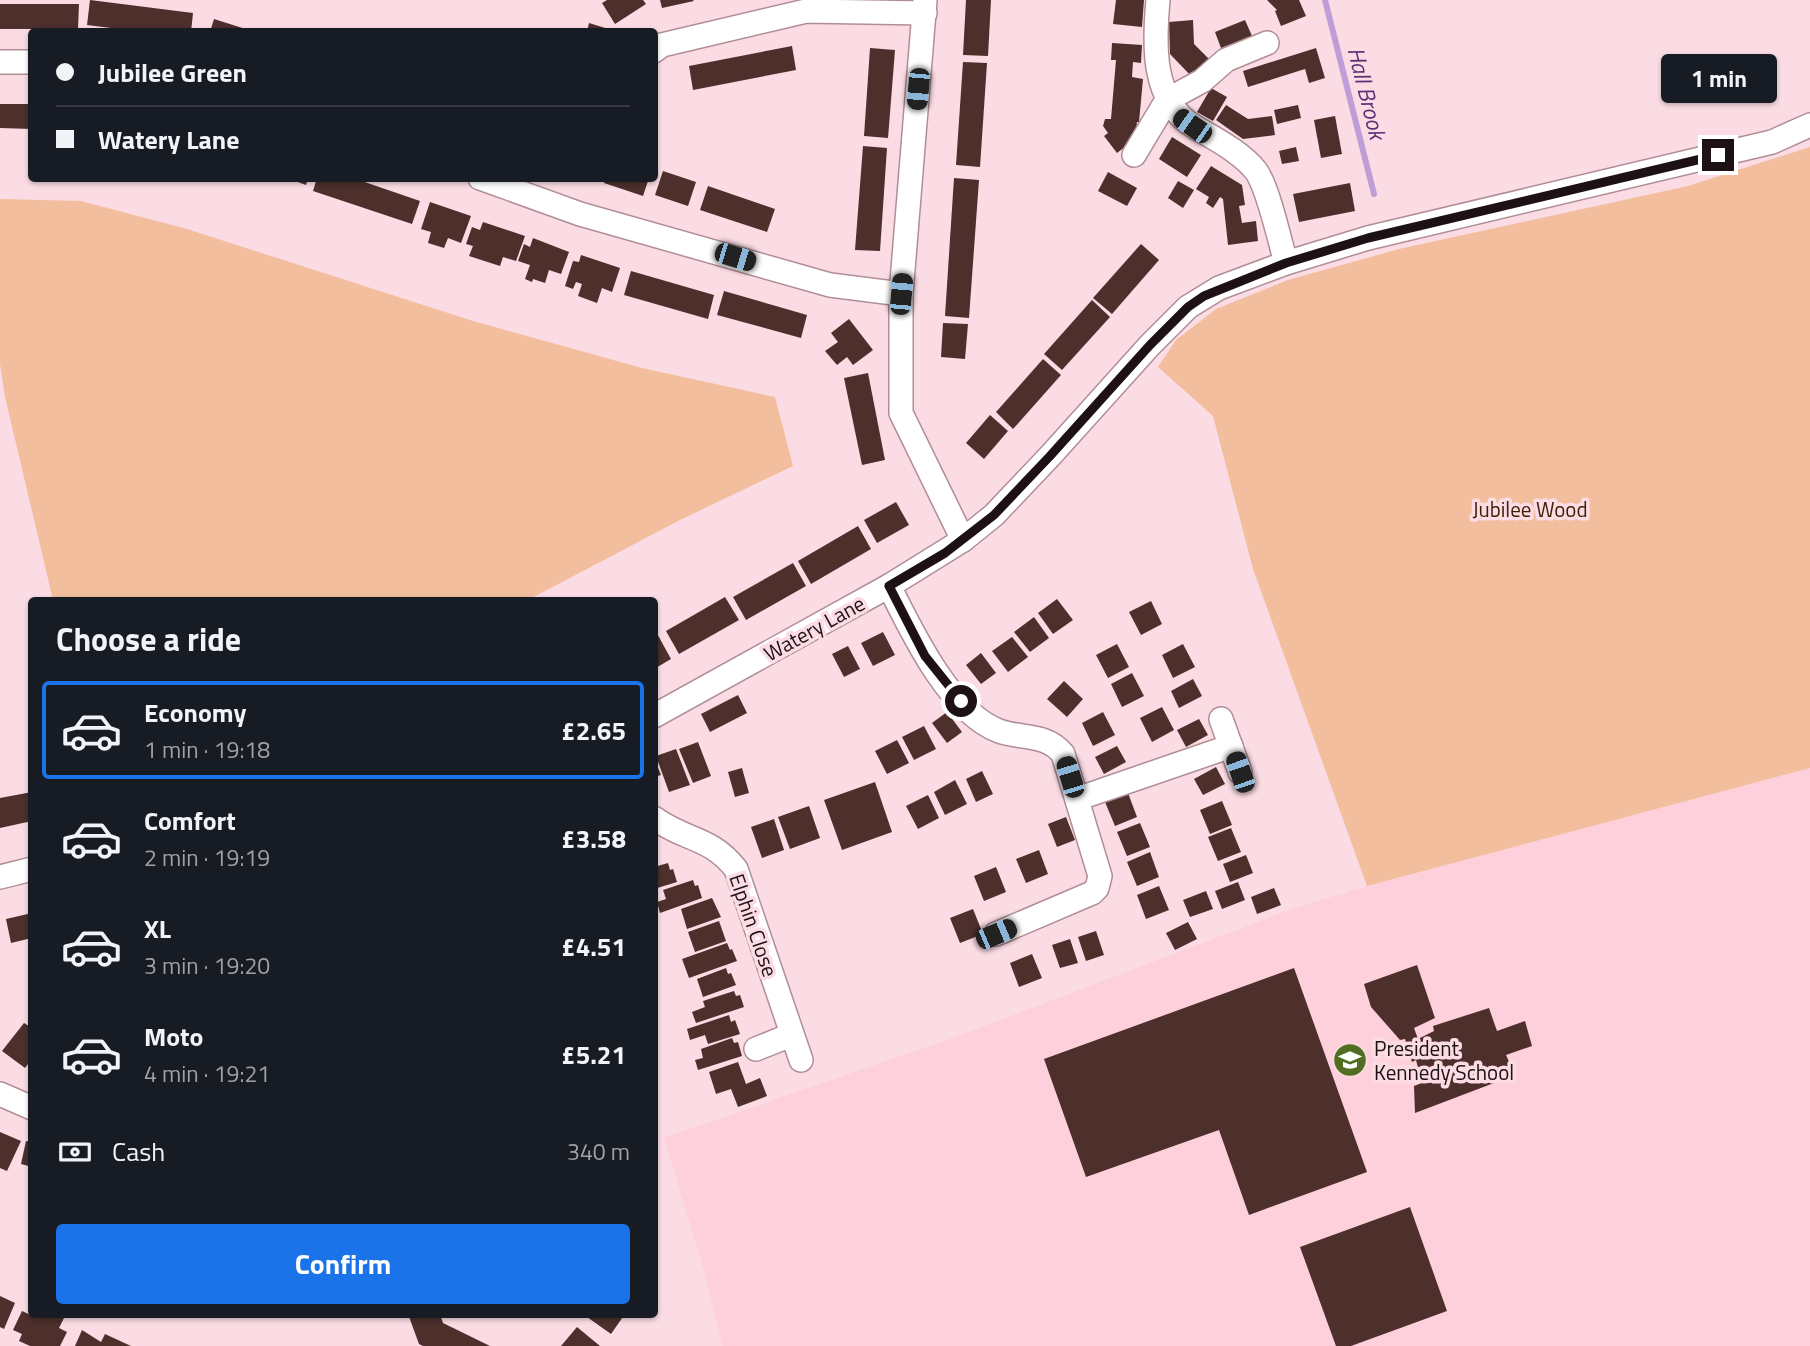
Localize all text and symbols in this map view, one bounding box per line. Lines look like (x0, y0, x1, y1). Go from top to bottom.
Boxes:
water label: Hall Brook (1339, 43, 1396, 145)
text: Jubilee Green (98, 53, 247, 92)
callout: 1 min (1660, 54, 1776, 102)
text: 1 min (1691, 61, 1747, 96)
car (906, 67, 931, 111)
car (1169, 105, 1216, 147)
text: Watery Lane (98, 120, 239, 159)
route end (1702, 139, 1734, 171)
car (712, 241, 759, 273)
car (889, 272, 914, 316)
park label: Jubilee Wood (1472, 493, 1588, 525)
street label: Watery Lane (758, 587, 870, 669)
text: Choose a ride (56, 615, 241, 663)
route start (945, 685, 977, 717)
text: Economy (144, 693, 246, 732)
icon: car (60, 699, 123, 762)
text: £2.65 (561, 711, 626, 750)
text: 1 min · 19:18 (144, 732, 270, 767)
car (1224, 749, 1257, 795)
car (1054, 754, 1087, 800)
text: Comfort (144, 801, 236, 840)
icon: car (60, 807, 123, 870)
text: £3.58 (561, 819, 626, 858)
text: 2 min · 19:19 (144, 840, 270, 875)
street label: Elphin Close (721, 869, 787, 981)
text: XL (144, 909, 171, 948)
icon: car (60, 915, 123, 978)
car (973, 916, 1020, 952)
text: £4.51 (561, 927, 626, 966)
text: 3 min · 19:20 (144, 948, 270, 983)
text: Moto (144, 1017, 203, 1056)
icon: car (60, 1023, 123, 1086)
place label: President Kennedy School (1374, 1032, 1514, 1088)
text: £5.21 (561, 1035, 626, 1074)
school or university icon: President Kennedy School (1331, 1041, 1369, 1079)
text: 4 min · 19:21 (144, 1056, 270, 1091)
text: Cash (112, 1132, 165, 1171)
icon: cash (56, 1133, 94, 1171)
text: 340 m (567, 1134, 630, 1169)
button: Confirm (56, 1224, 630, 1304)

